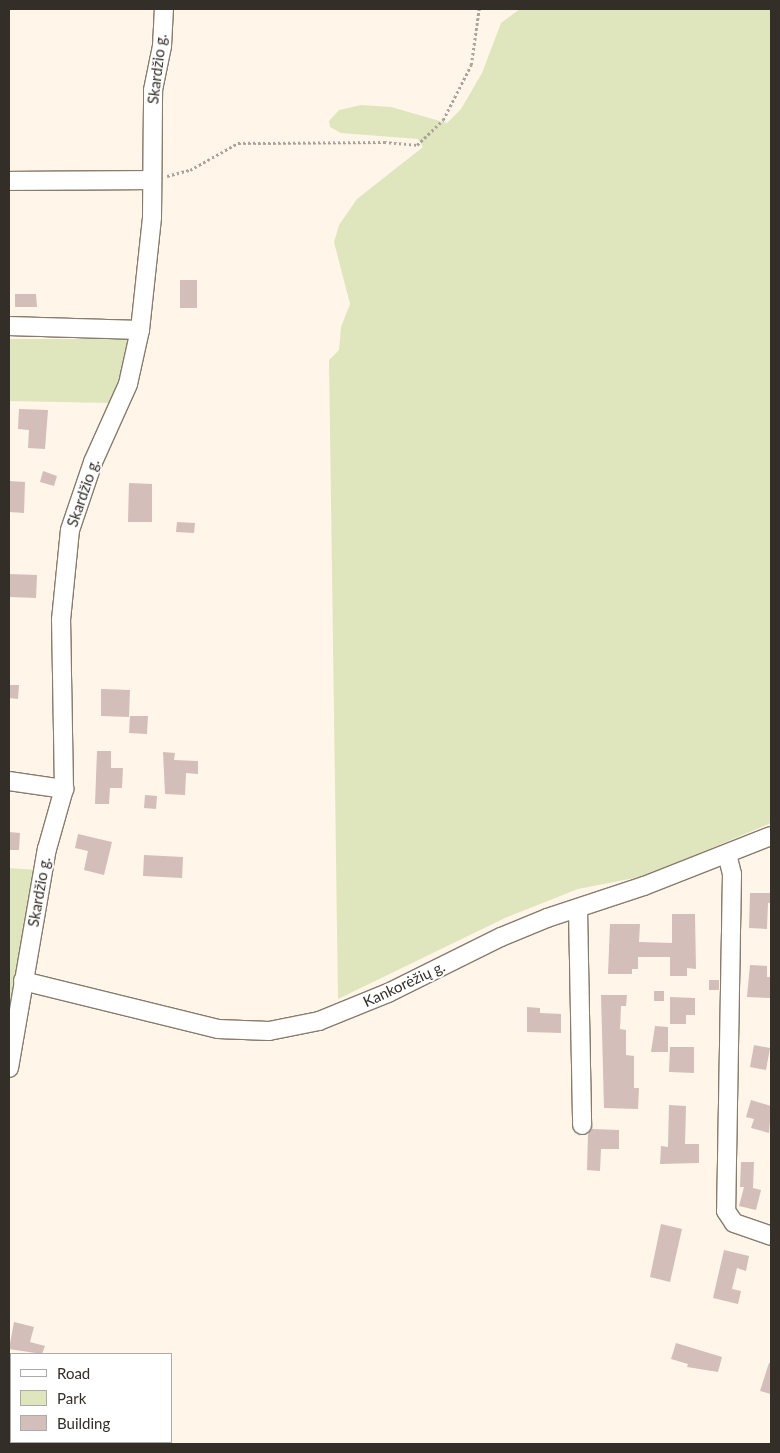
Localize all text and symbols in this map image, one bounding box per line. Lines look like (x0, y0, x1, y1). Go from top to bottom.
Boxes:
street label: Skardžio g. (144, 33, 170, 105)
street label: Skardžio g. (63, 457, 103, 529)
street label: Skardžio g. (24, 856, 54, 928)
street label: Kankorėžių g. (360, 957, 448, 1011)
legend (10, 1353, 172, 1443)
text: Road (57, 1364, 90, 1382)
text: Park (57, 1389, 86, 1407)
text: Building (57, 1414, 110, 1432)

